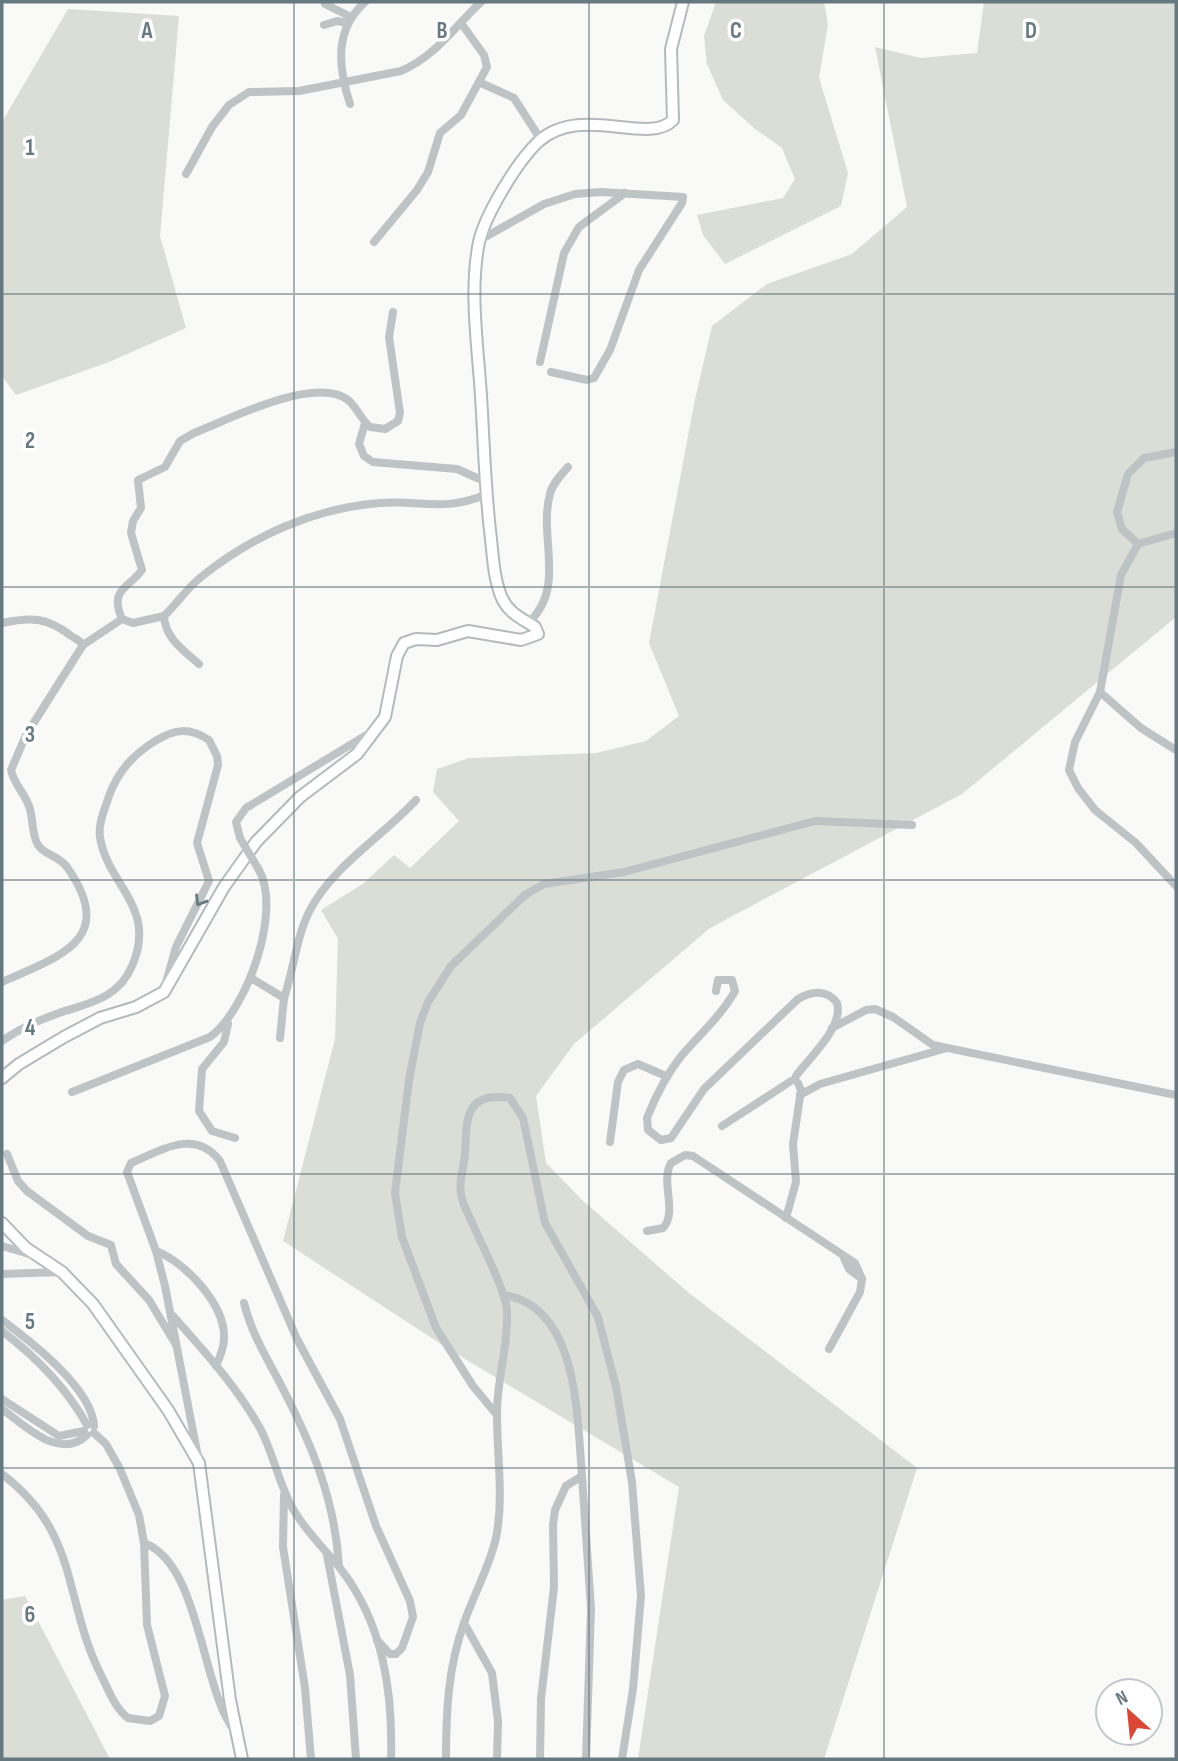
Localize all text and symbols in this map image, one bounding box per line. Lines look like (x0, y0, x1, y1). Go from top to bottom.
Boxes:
text: A (141, 17, 154, 45)
text: B (437, 17, 448, 45)
text: C (730, 17, 742, 45)
text: D (1025, 17, 1037, 45)
text: 1 (25, 134, 35, 162)
text: 2 (25, 427, 35, 455)
text: 3 (25, 721, 35, 749)
one-way arrow (196, 893, 209, 906)
text: 4 (25, 1014, 36, 1042)
text: 5 (25, 1308, 35, 1336)
text: 6 (25, 1601, 35, 1629)
north arrow (1094, 1677, 1164, 1747)
text: N (1112, 1686, 1132, 1711)

